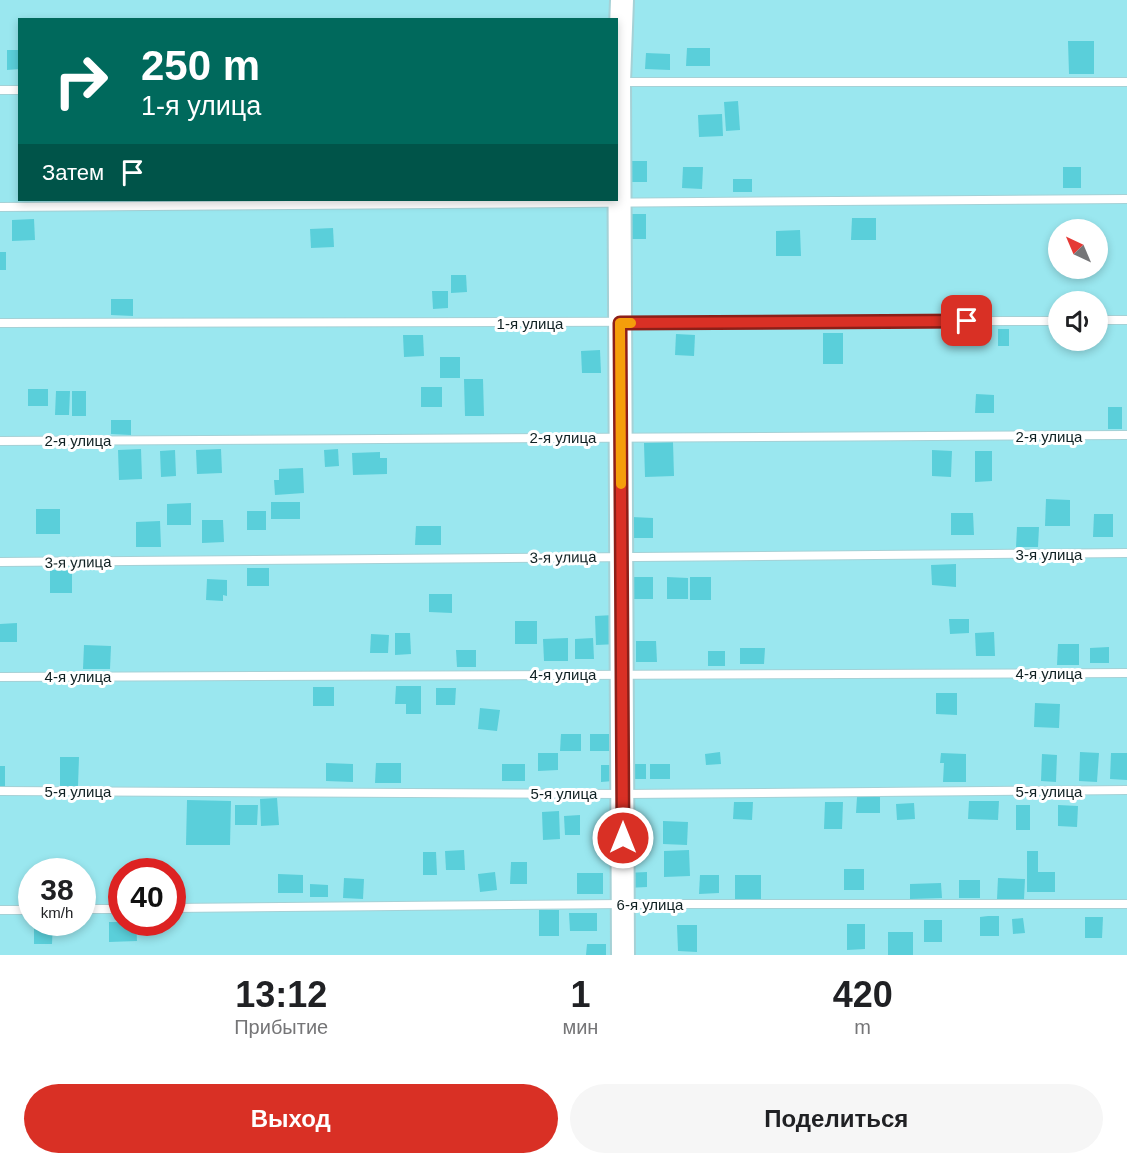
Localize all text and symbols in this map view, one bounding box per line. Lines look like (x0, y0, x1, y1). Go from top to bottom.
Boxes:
icon: right (42, 42, 120, 120)
text: 250 m (141, 42, 260, 89)
text: 1-я улица (141, 91, 261, 121)
icon: arrive (116, 156, 149, 189)
text: Затем (42, 160, 104, 185)
north arrow (1048, 219, 1108, 279)
map controls (1048, 219, 1108, 351)
button: sound (1048, 291, 1108, 351)
pin (941, 295, 992, 346)
icon: arrive (950, 304, 983, 337)
street label: 1-я улица (497, 315, 564, 332)
street label: 2-я улица (1016, 428, 1083, 445)
street label: 2-я улица (530, 429, 597, 446)
street label: 2-я улица (45, 432, 112, 449)
street label: 3-я улица (1016, 546, 1083, 563)
street label: 3-я улица (529, 548, 597, 566)
street label: 3-я улица (44, 553, 112, 571)
street label: 4-я улица (1016, 665, 1083, 682)
street label: 4-я улица (530, 666, 597, 683)
street label: 4-я улица (45, 668, 112, 685)
street label: 5-я улица (45, 783, 112, 800)
street label: 5-я улица (1016, 783, 1083, 800)
street label: 5-я улица (531, 785, 598, 802)
position arrow (591, 806, 655, 870)
speed limit sign: 40 (108, 858, 186, 936)
text: 38 (40, 873, 74, 906)
street label: 6-я улица (617, 896, 684, 913)
text: km/h (41, 904, 73, 921)
text: 13:12 (235, 974, 327, 1015)
text: 1 (570, 974, 590, 1015)
text: 420 (833, 974, 893, 1015)
text: Прибытие (234, 1016, 328, 1038)
text: мин (562, 1016, 598, 1038)
text: m (854, 1016, 871, 1038)
button: Выход (24, 1084, 558, 1153)
button: Поделиться (570, 1084, 1103, 1153)

